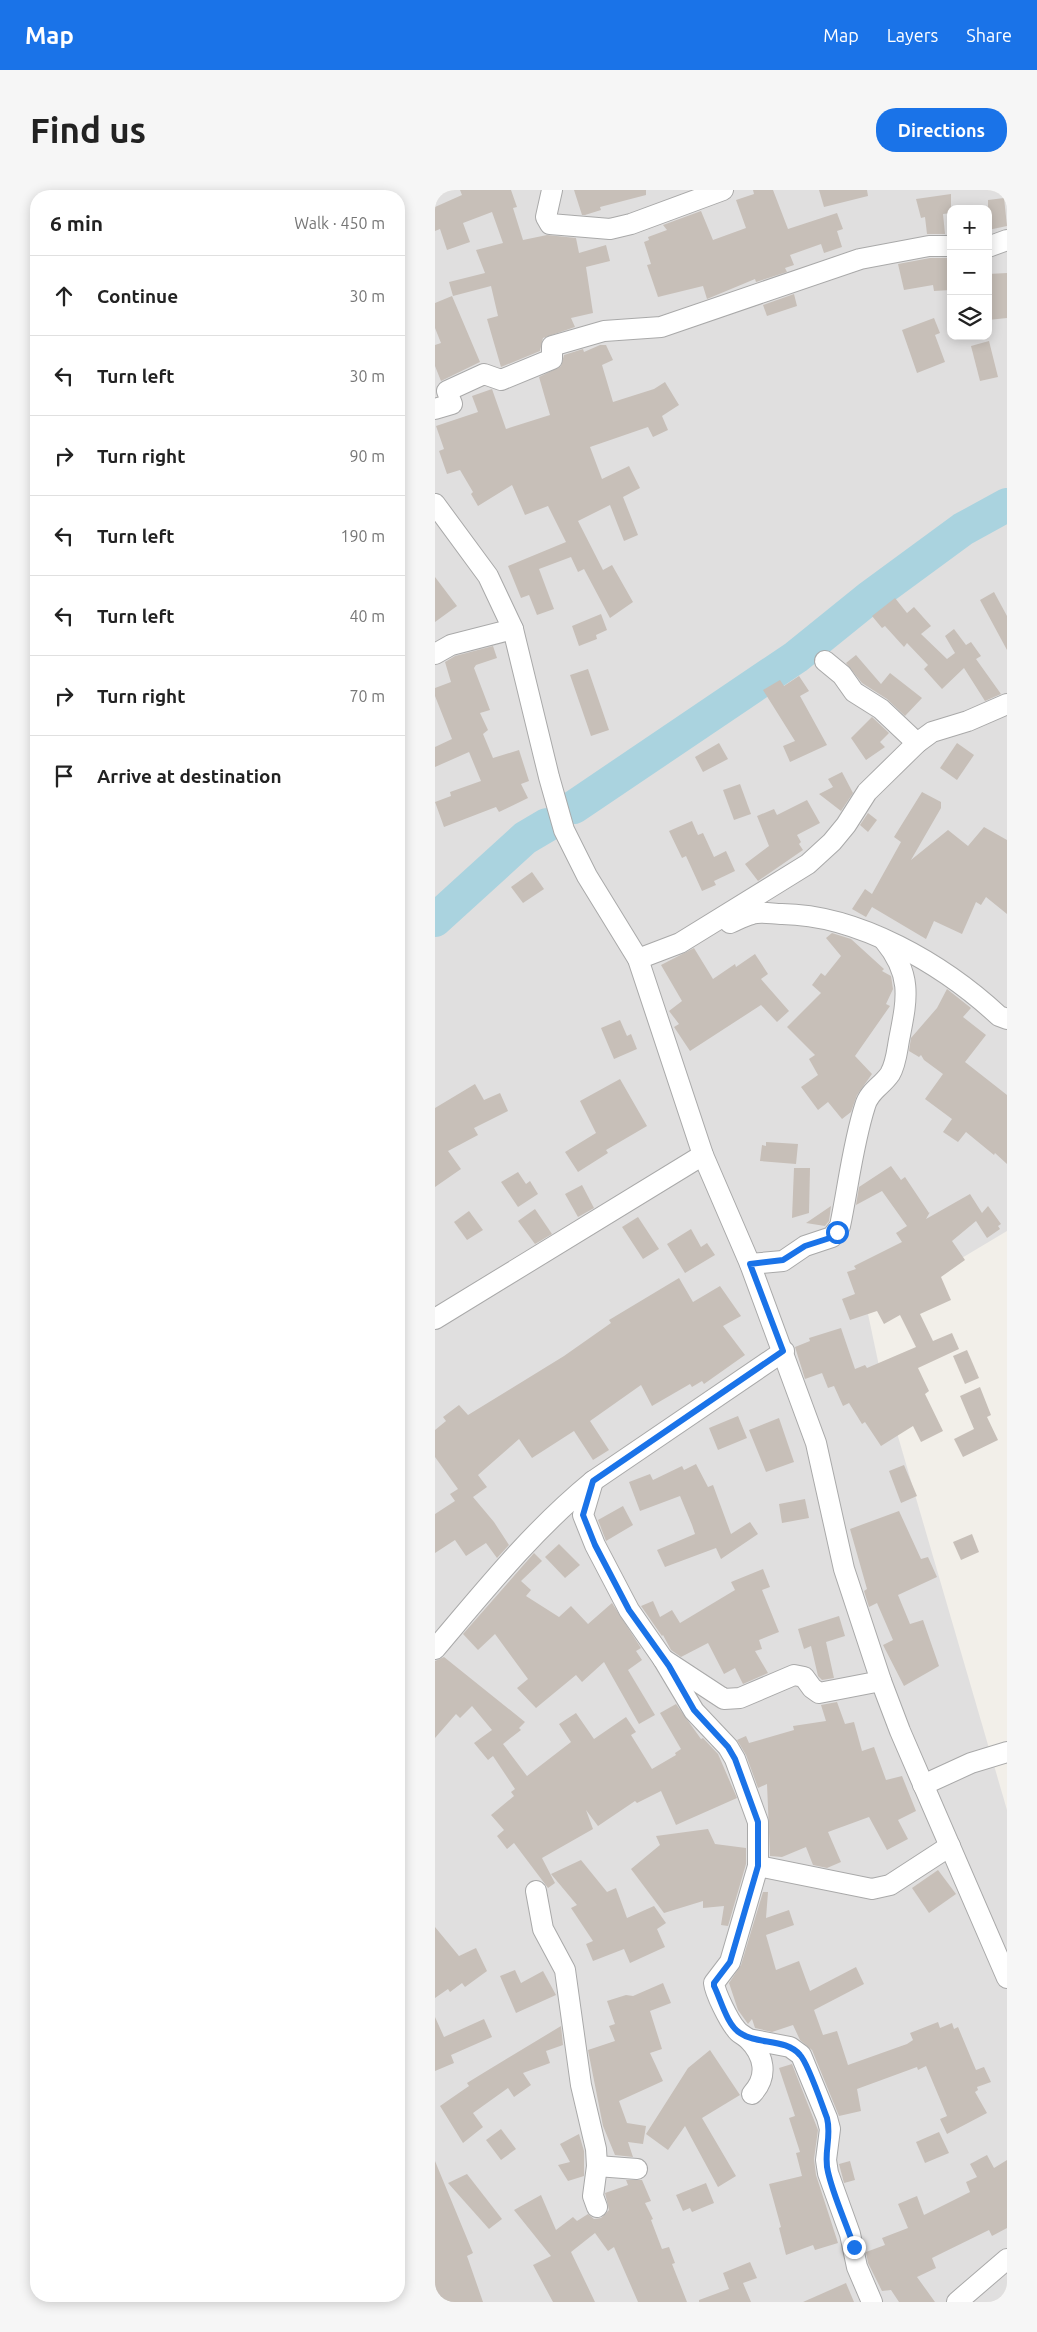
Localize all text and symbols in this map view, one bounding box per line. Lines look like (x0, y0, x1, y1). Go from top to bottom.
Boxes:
text: Map (25, 22, 74, 49)
text: Map (823, 25, 859, 45)
text: Layers (887, 25, 938, 45)
text: Share (966, 25, 1012, 45)
button: Directions (876, 108, 1007, 152)
text: Find us (30, 110, 146, 150)
map controls (947, 205, 992, 340)
button: + (947, 205, 992, 250)
text: 6 min (50, 211, 103, 235)
text: Walk · 450 m (294, 214, 385, 232)
button: − (947, 250, 992, 295)
icon: ahead (50, 282, 78, 310)
text: Continue (97, 285, 178, 307)
text: 30 m (349, 287, 385, 305)
button: layers (947, 295, 992, 340)
icon: left (50, 362, 78, 390)
text: Turn left (97, 365, 175, 387)
text: 30 m (349, 367, 385, 385)
icon: right (50, 442, 78, 470)
text: Turn right (97, 445, 185, 467)
text: 90 m (349, 447, 385, 465)
icon: left (50, 522, 78, 550)
text: Turn left (97, 525, 175, 547)
text: 190 m (340, 527, 385, 545)
icon: left (50, 602, 78, 630)
text: Turn left (97, 605, 175, 627)
text: 40 m (349, 607, 385, 625)
icon: right (50, 682, 78, 710)
text: Turn right (97, 685, 185, 707)
text: 70 m (349, 687, 385, 705)
icon: arrive (50, 762, 78, 790)
text: Arrive at destination (97, 765, 282, 787)
route start (826, 1221, 849, 1244)
route end (843, 2236, 866, 2259)

